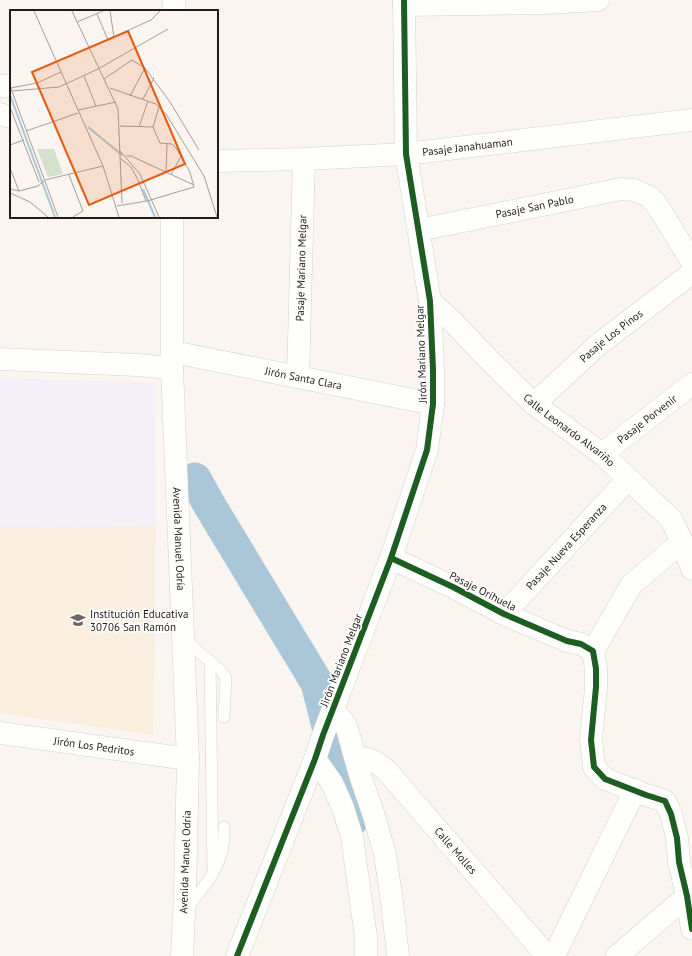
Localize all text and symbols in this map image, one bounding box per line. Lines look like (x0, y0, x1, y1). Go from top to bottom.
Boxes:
inset map (10, 10, 218, 218)
street label: Pasaje Janahuaman (421, 134, 513, 159)
street label: Pasaje San Pablo (494, 192, 575, 221)
street label: Pasaje Mariano Melgar (293, 214, 309, 322)
street label: Jirón Mariano Melgar (412, 304, 430, 404)
street label: Pasaje Los Pinos (577, 306, 646, 365)
street label: Jirón Santa Clara (263, 363, 343, 393)
street label: Calle Leonardo Alvariño (520, 390, 618, 469)
street label: Pasaje Porvenir (614, 391, 680, 447)
street label: Avenida Manuel Odría (170, 487, 188, 591)
street label: Pasaje Nueva Esperanza (523, 500, 610, 593)
street label: Pasaje Orihuela (447, 568, 519, 614)
place label: Institución Educativa 30706 San Ramón (90, 607, 189, 634)
school or university icon: Institución Educativa 30706 San Ramón (69, 611, 87, 629)
street label: Jirón Mariano Melgar (316, 611, 365, 709)
street label: Jirón Los Pedritos (52, 733, 136, 759)
street label: Avenida Manuel Odría (176, 810, 194, 914)
street label: Calle Molles (432, 824, 480, 877)

